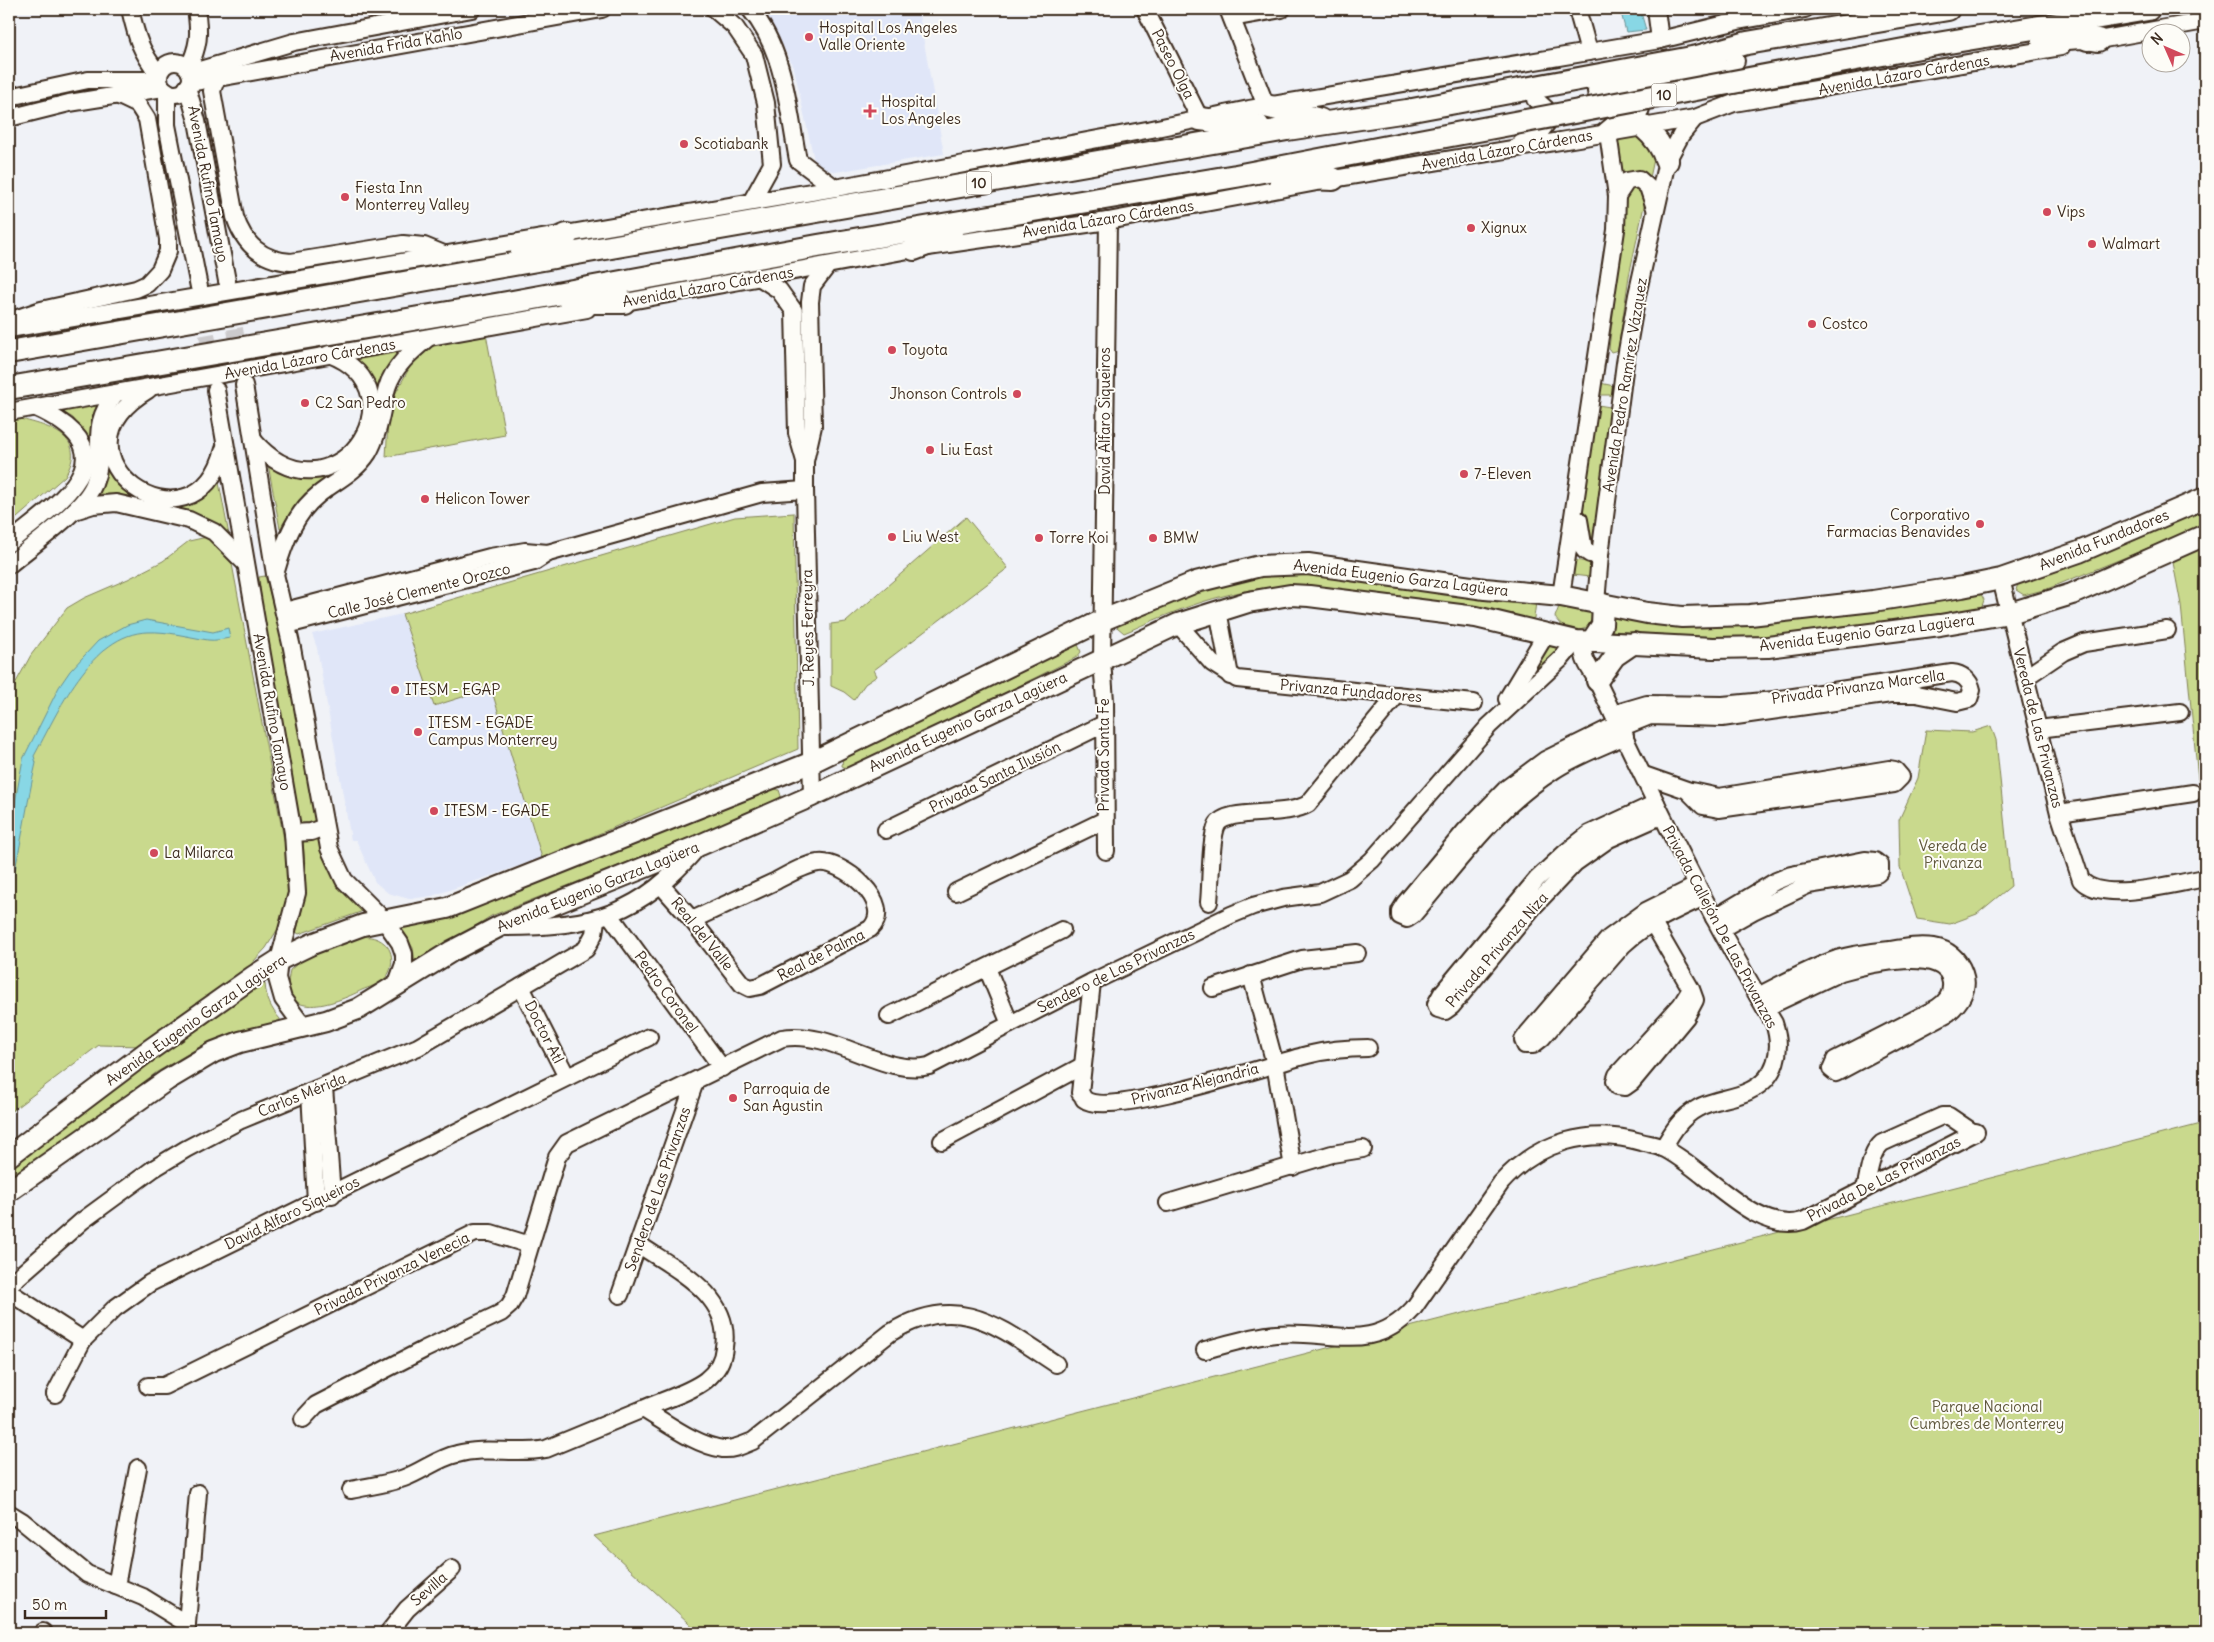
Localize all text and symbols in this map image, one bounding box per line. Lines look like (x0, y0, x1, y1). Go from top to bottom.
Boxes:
place label: Hospital Los Angeles Valle Oriente (819, 18, 958, 54)
north arrow (2142, 22, 2192, 72)
street label: Avenida Frida Kahlo (328, 23, 464, 66)
street label: Paseo Olga (1148, 26, 1199, 102)
text: N (2147, 29, 2167, 49)
marker: Hospital Los Angeles Valle Oriente (803, 31, 815, 43)
street label: Avenida Lázaro Cárdenas (1817, 50, 1991, 99)
road number: 10 (1652, 84, 1676, 106)
place label: Hospital Los Angeles (881, 92, 961, 128)
street label: Avenida Rufino Tamayo (184, 104, 233, 264)
marker: Hospital Los Angeles (863, 104, 877, 118)
street label: Avenida Lázaro Cárdenas (1420, 125, 1594, 174)
place label: Scotiabank (694, 134, 769, 153)
marker: Scotiabank (678, 138, 690, 150)
road number: 10 (966, 172, 992, 194)
place label: Fiesta Inn Monterrey Valley (355, 178, 470, 214)
marker: Fiesta Inn Monterrey Valley (339, 191, 351, 203)
street label: Avenida Lázaro Cárdenas (1021, 196, 1195, 241)
place label: Vips (2057, 202, 2085, 221)
marker: Vips (2041, 206, 2053, 218)
place label: Xignux (1481, 218, 1527, 237)
marker: Xignux (1465, 222, 1477, 234)
place label: Walmart (2102, 234, 2160, 253)
marker: Walmart (2086, 238, 2098, 250)
street label: Avenida Lázaro Cárdenas (621, 262, 795, 311)
street label: Avenida Pedro Ramírez Vázquez (1598, 276, 1651, 494)
place label: Costco (1822, 314, 1868, 333)
marker: Costco (1806, 318, 1818, 330)
street label: Avenida Lázaro Cárdenas (223, 334, 397, 383)
place label: Toyota (902, 340, 948, 359)
marker: Toyota (886, 344, 898, 356)
street label: David Alfaro Siqueiros (1095, 347, 1114, 495)
place label: Jhonson Controls (890, 384, 1007, 403)
marker: Jhonson Controls (1011, 388, 1023, 400)
place label: C2 San Pedro (315, 393, 406, 412)
marker: C2 San Pedro (299, 397, 311, 409)
place label: Liu East (940, 440, 993, 459)
marker: Liu East (924, 444, 936, 456)
place label: 7-Eleven (1474, 464, 1532, 483)
marker: 7-Eleven (1458, 468, 1470, 480)
place label: Helicon Tower (435, 489, 530, 508)
marker: Helicon Tower (419, 493, 431, 505)
place label: Corporativo Farmacias Benavides (1826, 505, 1970, 541)
street label: Avenida Fundadores (2036, 505, 2172, 574)
marker: Corporativo Farmacias Benavides (1974, 518, 1986, 530)
place label: Liu West (902, 527, 959, 546)
place label: Torre Koi (1049, 528, 1109, 547)
place label: BMW (1163, 528, 1199, 547)
marker: Liu West (886, 531, 898, 543)
marker: Torre Koi (1033, 532, 1045, 544)
marker: BMW (1147, 532, 1159, 544)
street label: Avenida Eugenio Garza Lagüera (1292, 555, 1510, 600)
street label: Calle José Clemente Orozco (326, 559, 512, 622)
street label: J. Reyes Ferreyra (797, 569, 818, 687)
street label: Avenida Eugenio Garza Lagüera (1758, 610, 1976, 655)
street label: Avenida Rufino Tamayo (249, 632, 296, 792)
street label: Vereda de Las Privanzas (2009, 646, 2068, 810)
street label: Privada Privanza Marcella (1770, 665, 1946, 708)
street label: Avenida Eugenio Garza Lagüera (866, 667, 1070, 776)
street label: Privanza Fundadores (1279, 675, 1423, 706)
place label: ITESM - EGAP (405, 680, 500, 699)
marker: ITESM - EGAP (389, 684, 401, 696)
street label: Privada Santa Fe (1094, 698, 1113, 812)
place label: ITESM - EGADE Campus Monterrey (428, 713, 558, 749)
marker: ITESM - EGADE Campus Monterrey (412, 726, 424, 738)
street label: Privada Santa Ilusión (926, 736, 1064, 817)
place label: ITESM - EGADE (444, 801, 550, 820)
marker: ITESM - EGADE (428, 805, 440, 817)
street label: Privada Callejón De Las Privanzas (1659, 822, 1782, 1032)
park label: Vereda de Privanza (1919, 836, 1987, 872)
street label: Avenida Eugenio Garza Lagüera (494, 837, 702, 936)
place label: La Milarca (164, 843, 234, 862)
marker: La Milarca (148, 847, 160, 859)
street label: Privada Privanza Niza (1441, 888, 1552, 1011)
street label: Real del Valle (667, 893, 738, 974)
street label: Real de Palma (774, 924, 868, 985)
street label: Sendero de Las Privanzas (1034, 924, 1198, 1017)
street label: Pedro Coronel (630, 947, 702, 1036)
street label: Avenida Eugenio Garza Lagüera (102, 949, 290, 1089)
street label: Doctor Atl (521, 997, 568, 1066)
street label: Privanza Alejandría (1129, 1058, 1261, 1109)
street label: Carlos Mérida (255, 1068, 349, 1121)
place label: Parroquia de San Agustin (743, 1079, 830, 1115)
marker: Parroquia de San Agustin (727, 1092, 739, 1104)
street label: Sendero de Las Privanzas (620, 1104, 695, 1274)
street label: Privada De Las Privanzas (1804, 1131, 1964, 1226)
street label: David Alfaro Siqueiros (221, 1172, 363, 1253)
street label: Privada Privanza Venecia (311, 1227, 473, 1319)
park label: Parque Nacional Cumbres de Monterrey (1910, 1397, 2064, 1433)
street label: Sevilla (406, 1567, 451, 1610)
scale bar (25, 1587, 106, 1619)
text: 50 m (32, 1595, 67, 1614)

